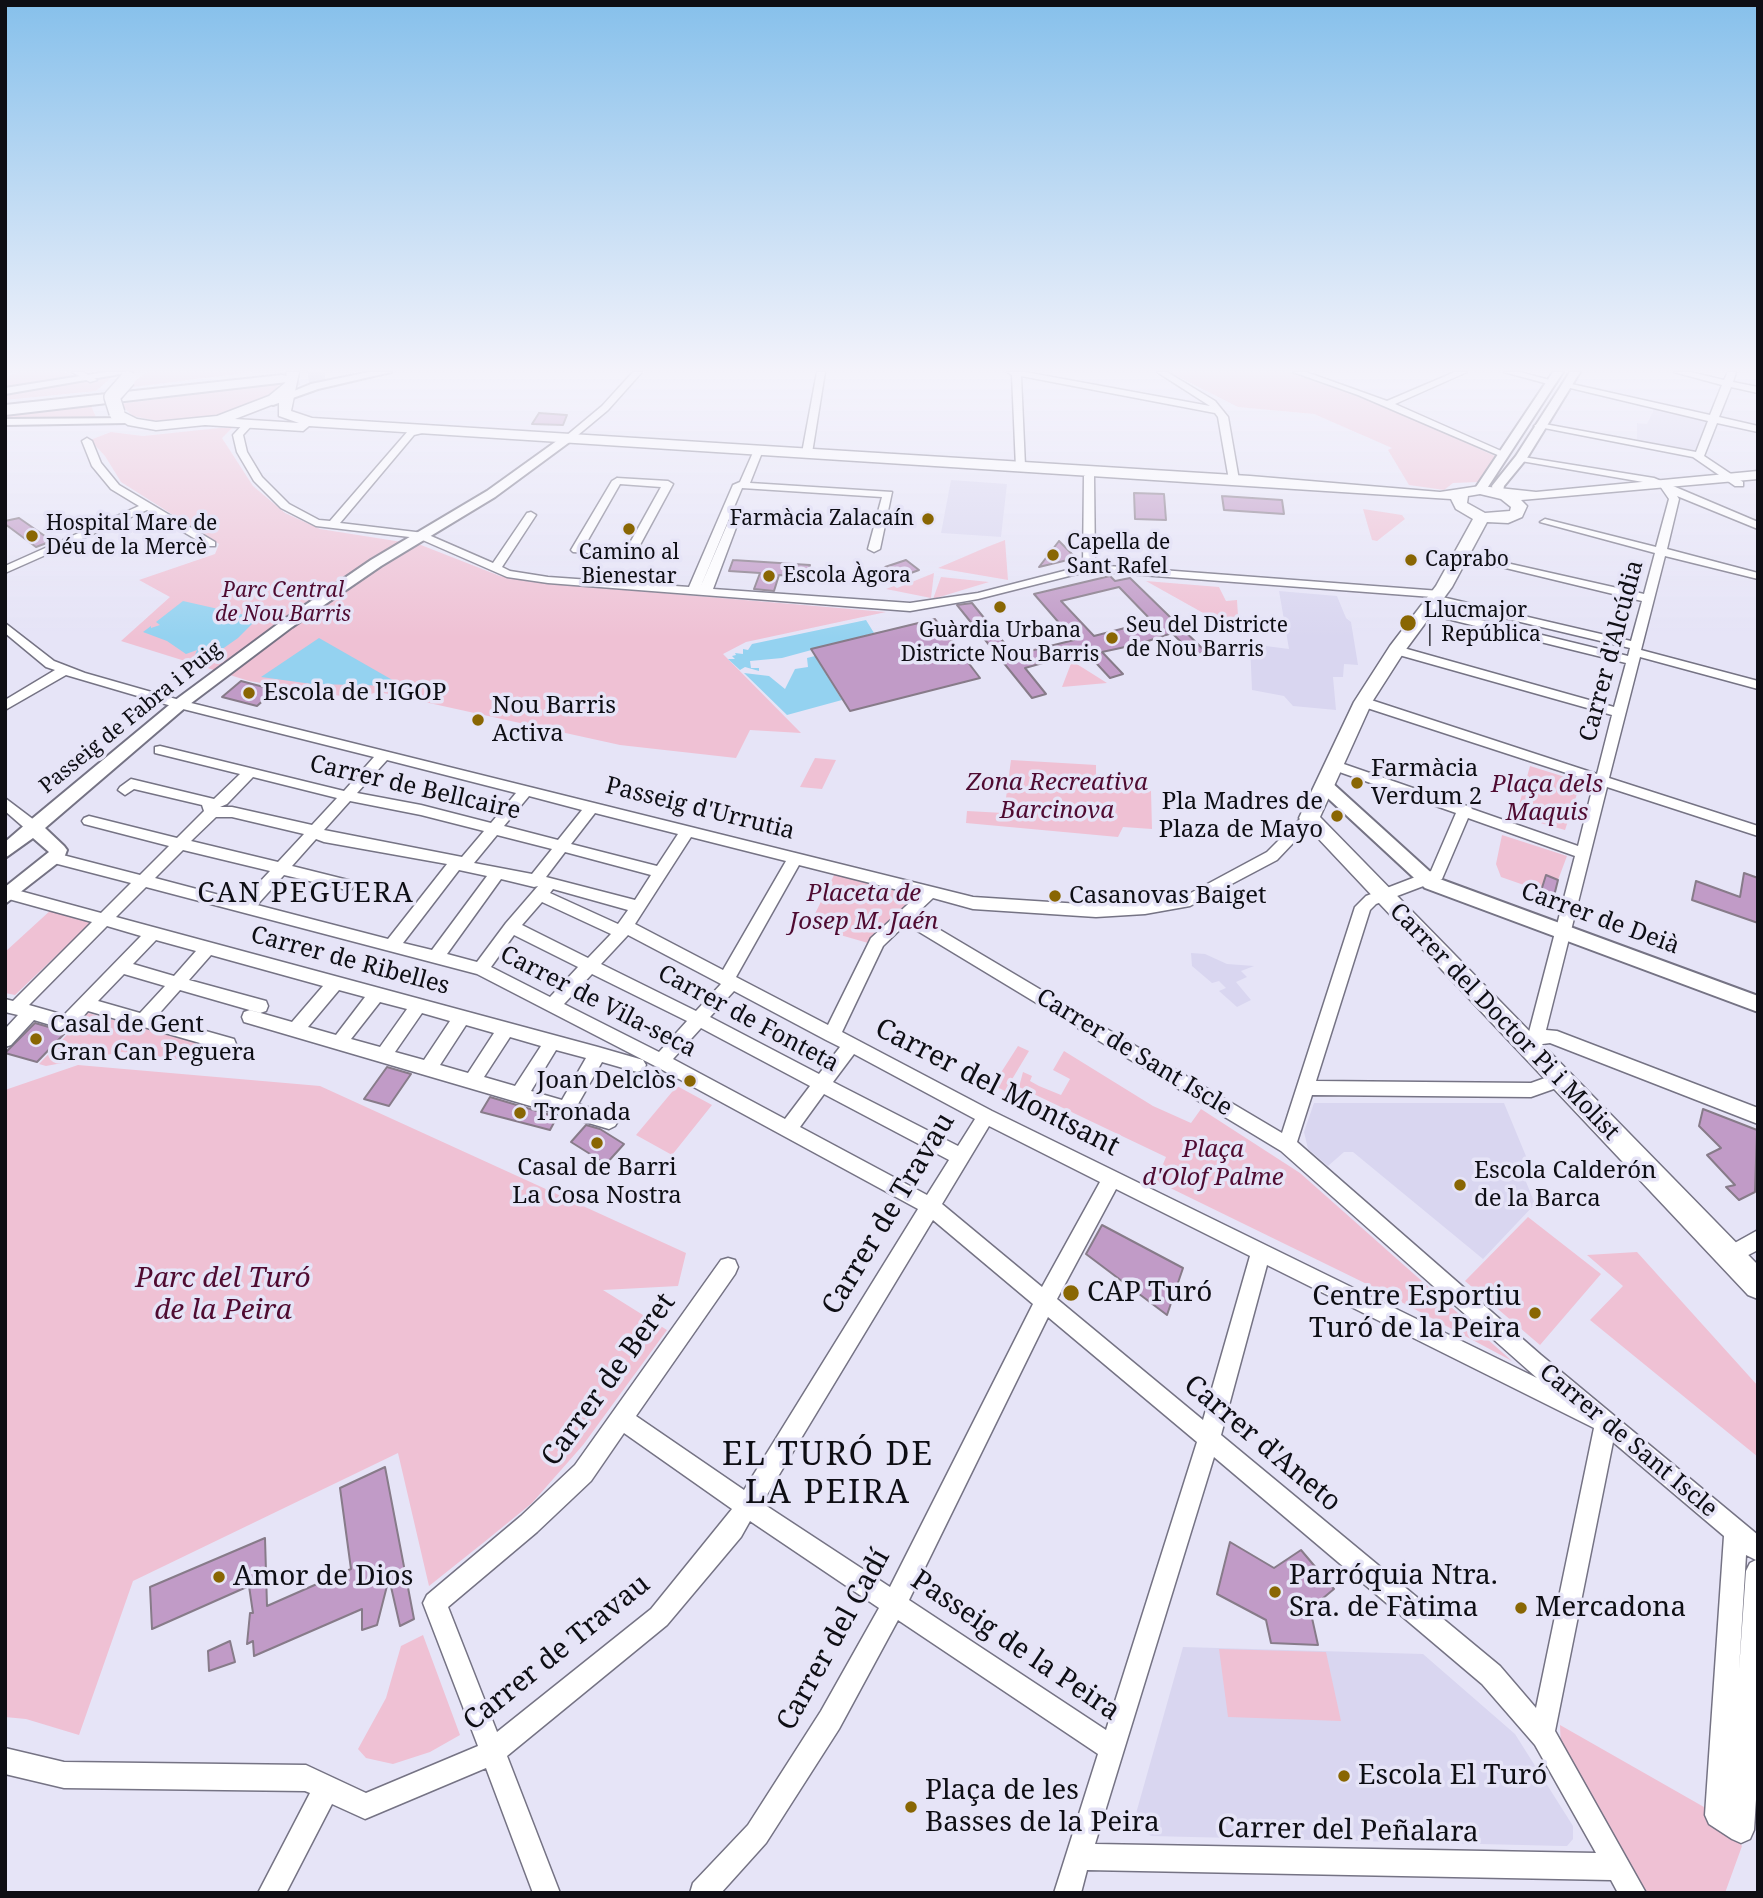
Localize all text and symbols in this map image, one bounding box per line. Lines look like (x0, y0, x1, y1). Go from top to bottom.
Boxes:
place label: Farmàcia Zalacaín (730, 506, 914, 532)
place label: Hospital Mare de Déu de la Mercè (46, 511, 217, 561)
marker: Farmàcia Zalacaín (920, 511, 936, 527)
marker: Camino al Bienestar (621, 521, 637, 537)
marker: Hospital Mare de Déu de la Mercè (24, 528, 40, 544)
place label: Capella de Sant Rafel (1067, 530, 1170, 580)
place label: Camino al Bienestar (579, 540, 679, 590)
marker: Capella de Sant Rafel (1045, 547, 1061, 563)
place label: Caprabo (1425, 547, 1509, 573)
marker: Caprabo (1403, 552, 1419, 568)
street label: Carrer d'Alcúdia (1574, 557, 1650, 745)
place label: Escola Àgora (783, 563, 911, 589)
marker: Escola Àgora (761, 568, 777, 584)
park label: Parc Central de Nou Barris (215, 578, 351, 628)
place label: Llucmajor | República (1424, 598, 1541, 648)
marker: Guàrdia Urbana Districte Nou Barris (992, 599, 1008, 615)
place label: Seu del Districte de Nou Barris (1126, 613, 1288, 663)
marker: Llucmajor | República (1398, 613, 1418, 633)
place label: Guàrdia Urbana Districte Nou Barris (901, 618, 1099, 668)
marker: Seu del Districte de Nou Barris (1104, 630, 1120, 646)
street label: Passeig de Fabra i Puig (35, 637, 227, 799)
place label: Escola de l'IGOP (263, 679, 446, 707)
marker: Escola de l'IGOP (241, 685, 257, 701)
place label: Nou Barris Activa (492, 692, 616, 748)
marker: Nou Barris Activa (470, 712, 486, 728)
street label: Carrer de Bellcaire (307, 750, 523, 826)
place label: Farmàcia Verdum 2 (1371, 755, 1482, 811)
park label: Zona Recreativa Barcinova (966, 769, 1148, 825)
park label: Plaça dels Maquis (1491, 771, 1603, 827)
street label: Passeig d'Urrutia (602, 772, 798, 846)
marker: Farmàcia Verdum 2 (1349, 775, 1365, 791)
place label: Pla Madres de Plaza de Mayo (1159, 788, 1323, 844)
marker: Pla Madres de Plaza de Mayo (1329, 808, 1345, 824)
district label: CAN PEGUERA (199, 877, 413, 911)
street label: Carrer de Deià (1517, 877, 1683, 961)
park label: Placeta de Josep M. Jaén (790, 880, 938, 936)
place label: Casanovas Baiget (1069, 882, 1266, 910)
marker: Casanovas Baiget (1047, 888, 1063, 904)
street label: Carrer del Doctor Pi i Molist (1383, 897, 1625, 1147)
street label: Carrer de Ribelles (247, 921, 453, 1001)
street label: Carrer de Vila-seca (495, 940, 701, 1064)
street label: Carrer de Fonteta (653, 959, 843, 1079)
street label: Carrer de Sant Iscle (1031, 983, 1237, 1123)
place label: Casal de Gent Gran Can Peguera (50, 1011, 256, 1067)
street label: Carrer del Montsant (869, 1012, 1125, 1164)
marker: Casal de Gent Gran Can Peguera (28, 1031, 44, 1047)
place label: Joan Delclòs (537, 1067, 676, 1095)
marker: Joan Delclòs (682, 1073, 698, 1089)
place label: Tronada (534, 1099, 631, 1127)
marker: Tronada (512, 1105, 528, 1121)
street label: Carrer de Travau (815, 1107, 963, 1321)
marker: Casal de Barri La Cosa Nostra (589, 1135, 605, 1151)
park label: Plaça d'Olof Palme (1142, 1136, 1284, 1192)
place label: Casal de Barri La Cosa Nostra (512, 1154, 682, 1210)
place label: Escola Calderón de la Barca (1474, 1157, 1657, 1213)
marker: Escola Calderón de la Barca (1452, 1177, 1468, 1193)
park label: Parc del Turó de la Peira (135, 1262, 311, 1328)
place label: CAP Turó (1087, 1276, 1212, 1310)
place label: Centre Esportiu Turó de la Peira (1309, 1280, 1521, 1346)
marker: CAP Turó (1061, 1283, 1081, 1303)
street label: Carrer de Beret (535, 1287, 683, 1473)
marker: Centre Esportiu Turó de la Peira (1527, 1305, 1543, 1321)
street label: Carrer de Sant Iscle (1533, 1358, 1723, 1524)
street label: Carrer d'Aneto (1177, 1369, 1347, 1519)
district label: EL TURÓ DE LA PEIRA (723, 1436, 933, 1514)
street label: Carrer del Cadí (770, 1544, 898, 1736)
place label: Parróquia Ntra. Sra. de Fàtima (1289, 1559, 1498, 1625)
place label: Amor de Dios (233, 1560, 413, 1594)
street label: Passeig de la Peira (904, 1564, 1126, 1728)
street label: Carrer de Travau (457, 1568, 657, 1738)
marker: Amor de Dios (211, 1569, 227, 1585)
marker: Parróquia Ntra. Sra. de Fàtima (1267, 1584, 1283, 1600)
place label: Mercadona (1535, 1591, 1686, 1625)
marker: Mercadona (1513, 1600, 1529, 1616)
place label: Escola El Turó (1358, 1759, 1547, 1793)
marker: Escola El Turó (1336, 1768, 1352, 1784)
place label: Plaça de les Basses de la Peira (925, 1774, 1160, 1840)
marker: Plaça de les Basses de la Peira (903, 1799, 919, 1815)
street label: Carrer del Peñalara (1217, 1812, 1479, 1850)

